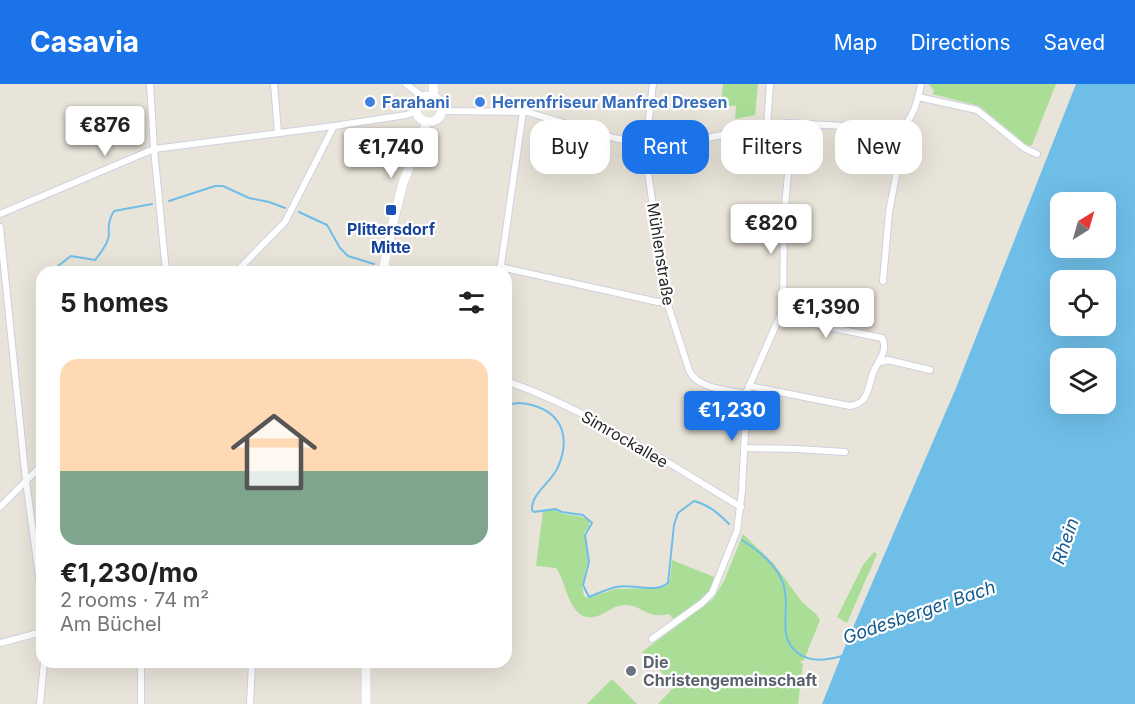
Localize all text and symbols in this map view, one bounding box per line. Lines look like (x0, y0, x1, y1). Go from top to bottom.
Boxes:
text: Casavia (30, 25, 139, 59)
text: Map (834, 30, 877, 55)
text: Directions (910, 30, 1011, 55)
text: Saved (1044, 30, 1105, 55)
place label: Farahani (382, 92, 450, 112)
place label: Herrenfriseur Manfred Dresen (492, 92, 728, 112)
marker: Farahani (363, 95, 377, 109)
marker: Herrenfriseur Manfred Dresen (473, 95, 487, 109)
pin: €876 (69, 106, 141, 157)
text: €876 (79, 113, 131, 137)
chip: Buy (530, 120, 610, 174)
chip: Rent (622, 120, 709, 174)
chip: Filters (721, 120, 823, 174)
chip: New (835, 120, 922, 174)
pin: €1,740 (342, 128, 440, 179)
text: €1,740 (358, 135, 424, 159)
north arrow (1050, 192, 1116, 258)
map controls (1050, 192, 1116, 414)
street label: Mühlenstraße (643, 201, 679, 307)
marker: Plittersdorf Mitte (384, 203, 398, 217)
pin: €820 (735, 204, 807, 255)
text: €820 (745, 211, 797, 235)
place label: Plittersdorf Mitte (347, 219, 436, 257)
button: locate (1050, 270, 1116, 336)
icon: filters (455, 286, 488, 319)
text: 5 homes (60, 287, 169, 318)
pin: €1,390 (777, 288, 875, 339)
text: €1,390 (792, 295, 860, 319)
button: layers (1050, 348, 1116, 414)
pin: €1,230 (683, 391, 781, 442)
icon: home (220, 398, 328, 506)
text: €1,230 (698, 398, 766, 422)
street label: Simrockallee (578, 406, 672, 472)
water label: Rhein (1047, 515, 1083, 567)
text: €1,230/mo (60, 557, 198, 588)
water label: Godesberger Bach (840, 576, 998, 648)
text: 2 rooms · 74 m² (60, 588, 209, 612)
text: Am Büchel (60, 612, 162, 636)
place label: Die Christengemeinschaft (643, 652, 817, 690)
marker: Die Christengemeinschaft (624, 664, 638, 678)

